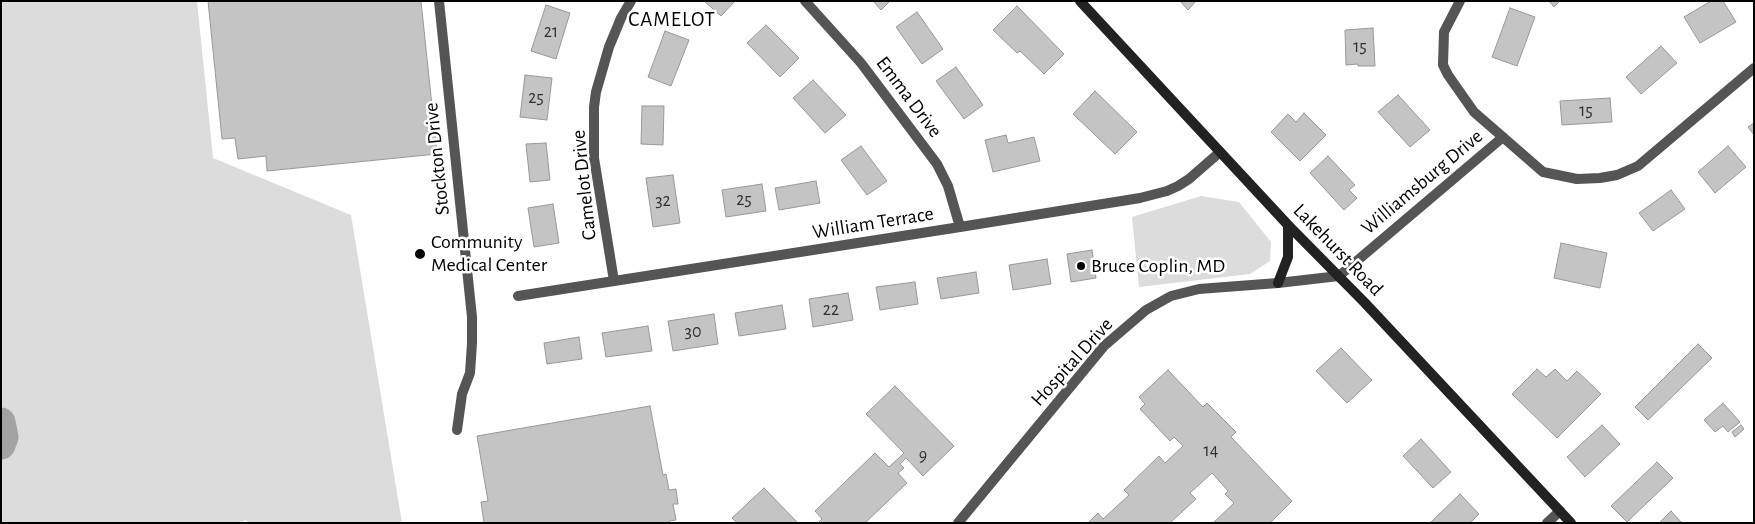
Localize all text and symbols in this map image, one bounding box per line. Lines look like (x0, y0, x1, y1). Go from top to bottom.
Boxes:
district label: CAMELOT (627, 7, 717, 33)
house number: 21 (544, 21, 558, 43)
house number: 15 (1353, 36, 1367, 58)
street label: Emma Drive (871, 52, 947, 142)
house number: 25 (528, 87, 544, 109)
house number: 15 (1579, 100, 1593, 122)
street label: Stockton Drive (419, 101, 455, 217)
street label: Williamsburg Drive (1356, 124, 1488, 240)
street label: Camelot Drive (566, 129, 602, 241)
house number: 25 (736, 189, 752, 211)
house number: 32 (655, 190, 671, 212)
street label: Lakehurst Road (1288, 199, 1388, 301)
street label: William Terrace (811, 202, 935, 244)
place label: Community Medical Center (431, 230, 547, 277)
marker: Community Medical Center (413, 247, 427, 261)
place label: Bruce Coplin, MD (1091, 254, 1225, 278)
marker: Bruce Coplin, MD (1075, 260, 1087, 272)
house number: 22 (823, 299, 839, 321)
street label: Hospital Drive (1026, 313, 1118, 411)
house number: 30 (685, 321, 701, 343)
house number: 14 (1204, 440, 1218, 462)
house number: 9 (919, 445, 927, 467)

